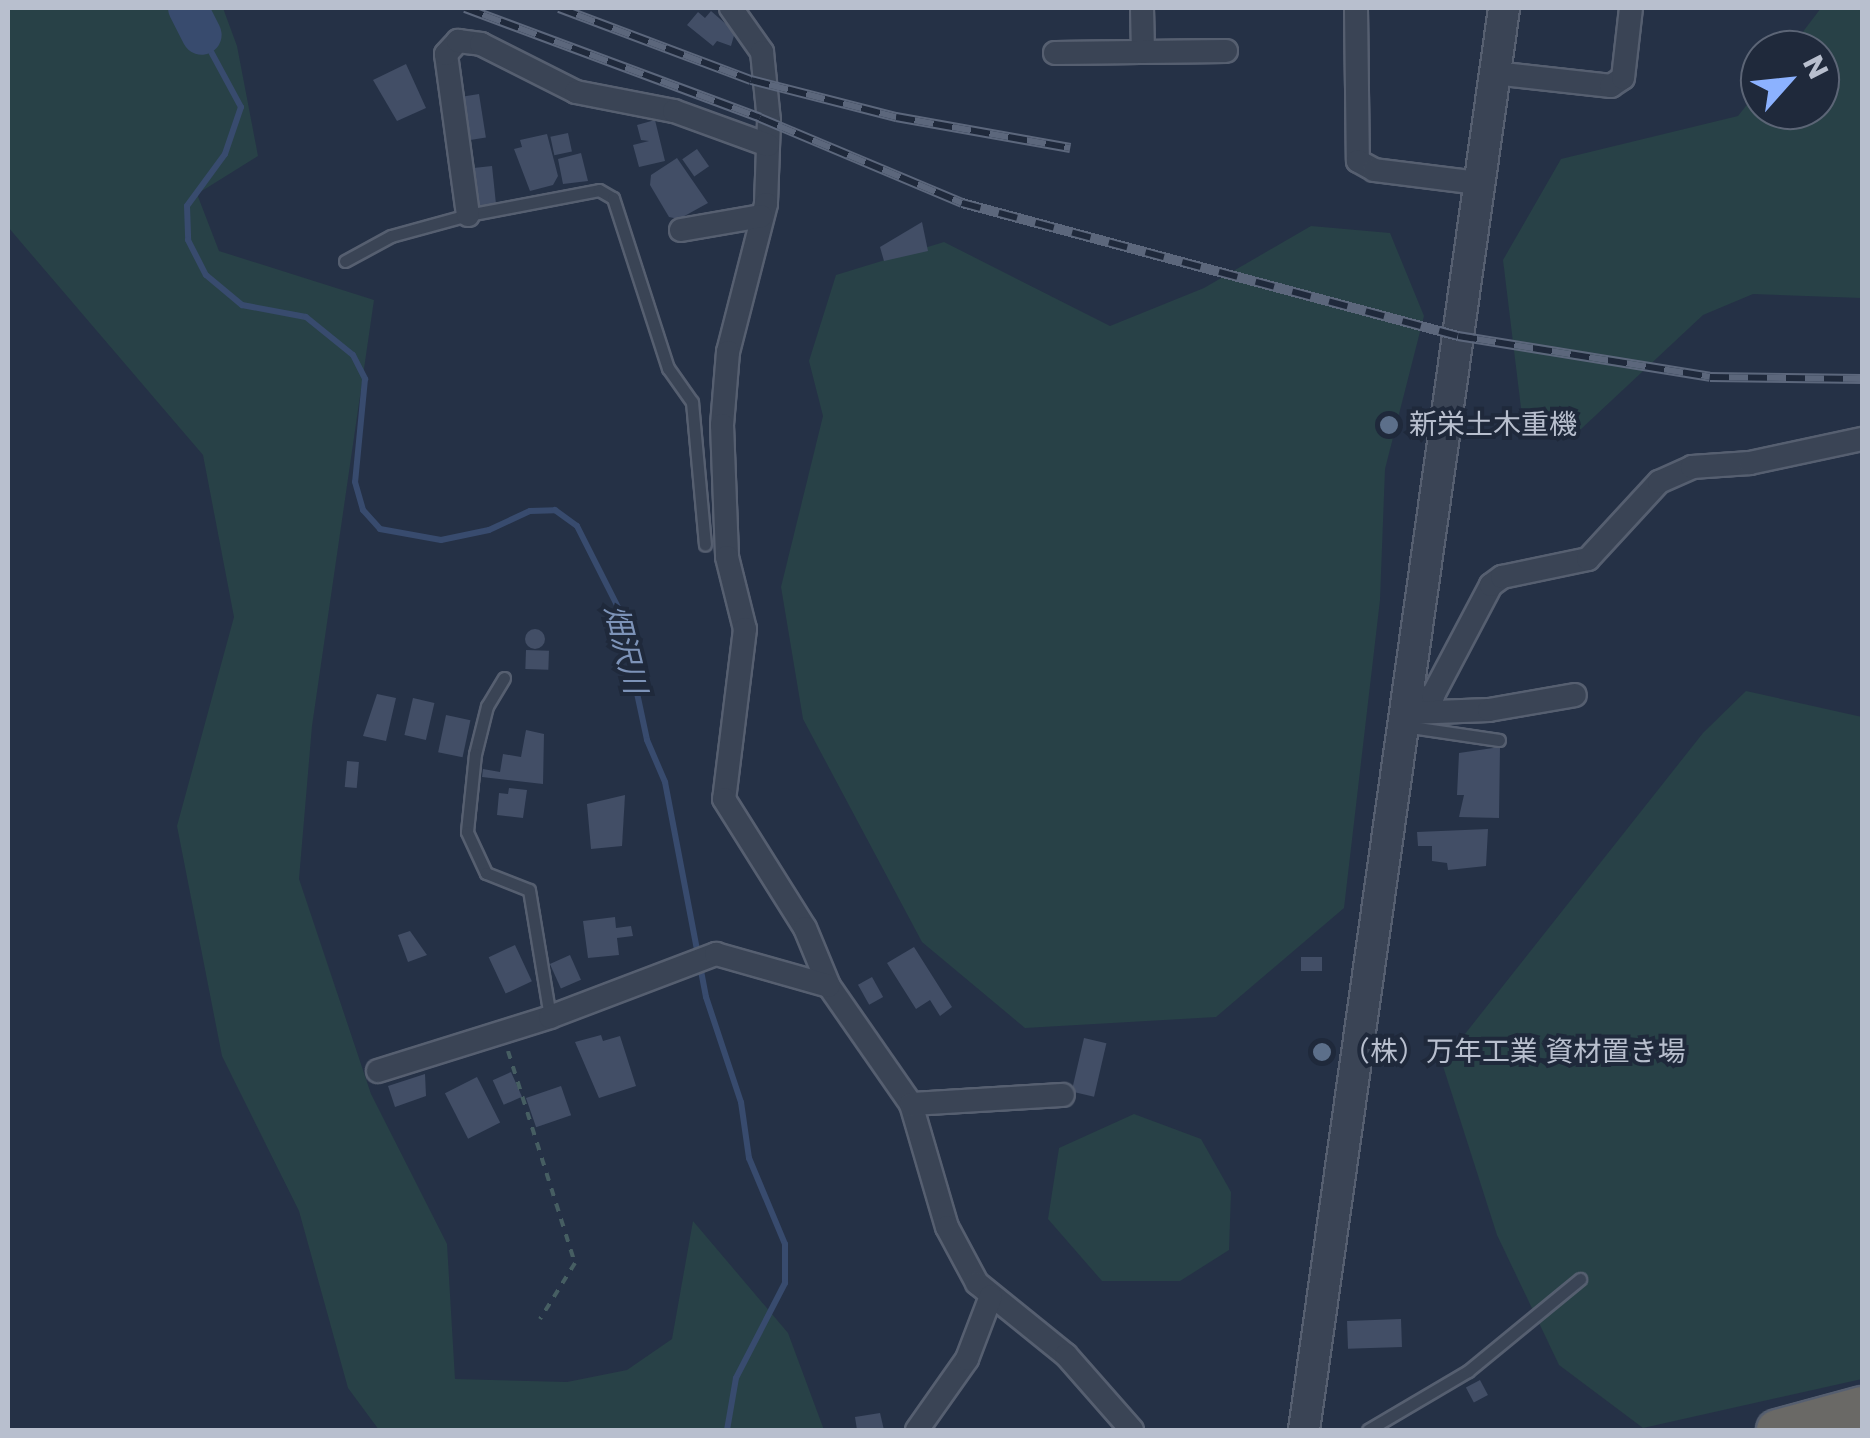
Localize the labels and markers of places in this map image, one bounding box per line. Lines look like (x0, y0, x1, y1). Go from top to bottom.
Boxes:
place label: 新栄土木重機 (1409, 408, 1577, 442)
marker: 新栄土木重機 (1378, 414, 1400, 436)
place label: （株）万年工業 資材置き場 (1342, 1035, 1685, 1069)
marker: （株）万年工業 資材置き場 (1311, 1041, 1333, 1063)

